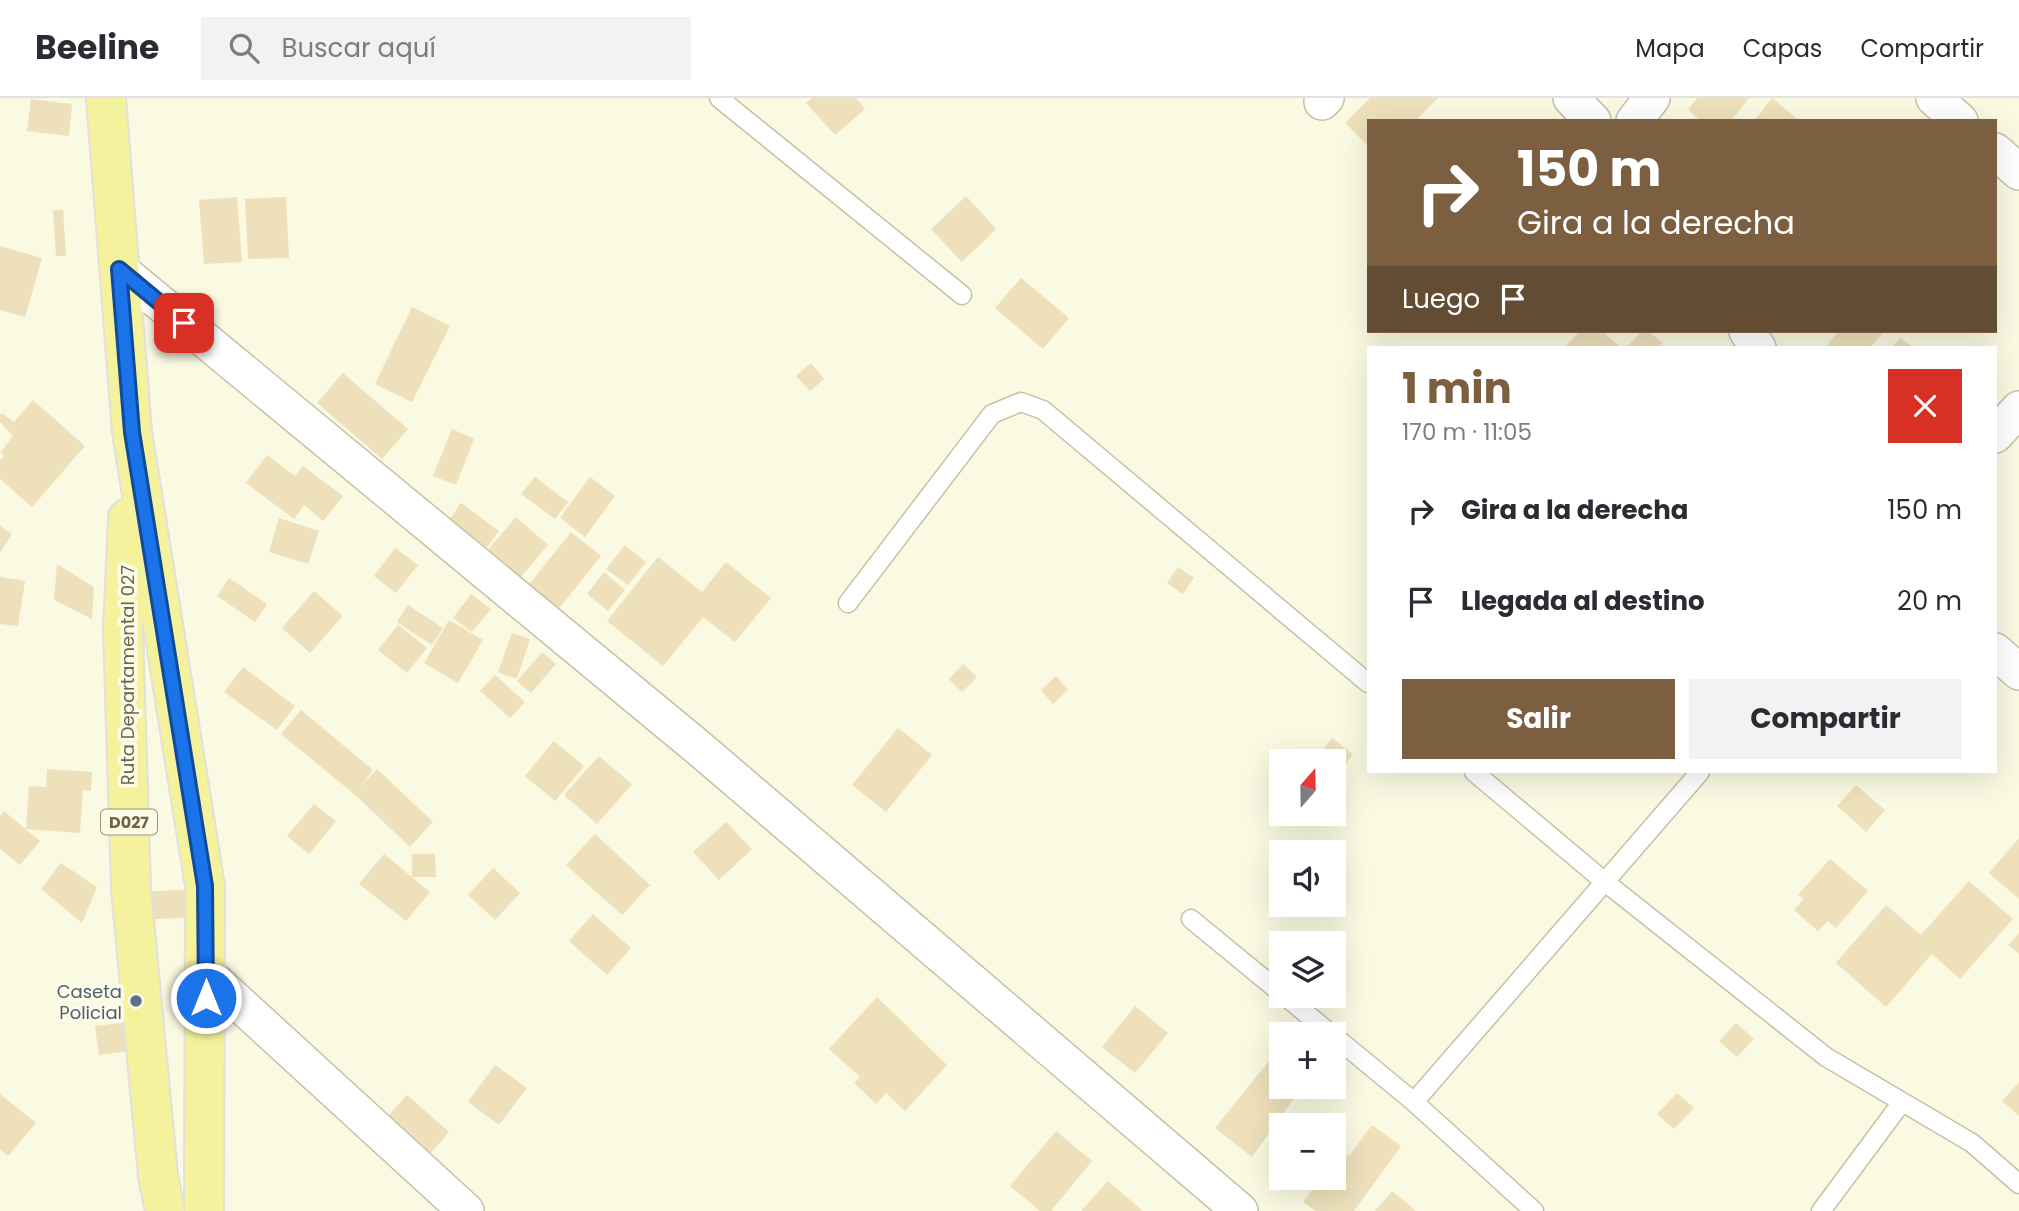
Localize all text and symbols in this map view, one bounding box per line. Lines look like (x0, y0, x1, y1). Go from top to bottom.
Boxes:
search box (201, 17, 691, 80)
text: Beeline (35, 24, 159, 71)
icon: search (225, 29, 263, 67)
text: Buscar aquí (281, 30, 436, 66)
text: Mapa (1635, 32, 1705, 65)
text: Capas (1743, 32, 1822, 65)
text: Compartir (1860, 32, 1984, 65)
text: 150 m (1517, 135, 1662, 203)
icon: right (1402, 147, 1493, 238)
text: Gira a la derecha (1517, 200, 1795, 245)
icon: arrive (1494, 280, 1532, 318)
text: Luego (1402, 281, 1480, 317)
pin (154, 293, 214, 353)
icon: arrive (165, 304, 203, 342)
text: 1 min (1402, 359, 1512, 418)
button: close (1888, 369, 1962, 443)
text: 170 m · 11:05 (1402, 416, 1532, 448)
icon: right (1402, 492, 1440, 530)
text: Gira a la derecha (1461, 492, 1689, 528)
text: 150 m (1887, 492, 1962, 528)
street label: Ruta Departamental 027 (115, 565, 140, 785)
icon: arrive (1402, 583, 1440, 621)
text: Llegada al destino (1461, 583, 1705, 619)
text: 20 m (1897, 583, 1962, 619)
button: Salir (1402, 679, 1675, 759)
button: Compartir (1689, 679, 1962, 759)
north arrow (1269, 749, 1346, 826)
map controls (1269, 749, 1346, 1190)
road number: D027 (101, 810, 157, 834)
button: sound (1269, 840, 1346, 917)
button: layers (1269, 931, 1346, 1008)
position arrow (169, 961, 243, 1035)
place label: Caseta Policial (57, 979, 122, 1025)
marker: Caseta Policial (128, 993, 144, 1009)
button: + (1269, 1022, 1346, 1099)
button: − (1269, 1113, 1346, 1190)

